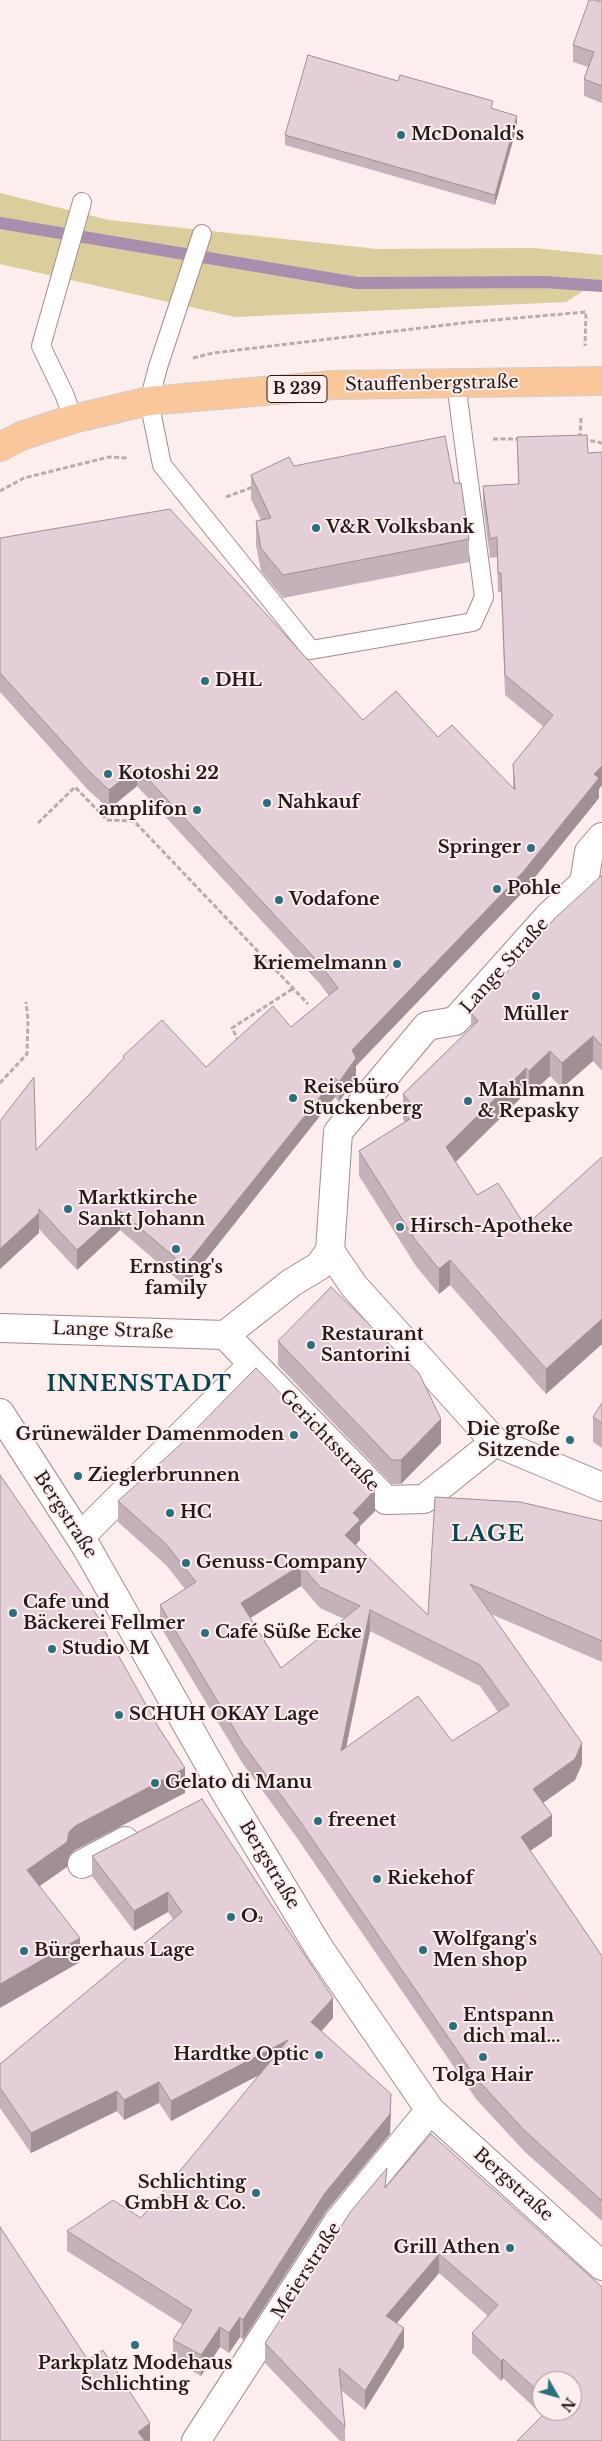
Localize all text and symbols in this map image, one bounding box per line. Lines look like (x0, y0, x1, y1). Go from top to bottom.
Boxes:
place label: McDonald's (411, 124, 524, 146)
marker: McDonald's (395, 129, 407, 141)
street label: Stauffenbergstraße (345, 372, 519, 396)
road number: B 239 (267, 376, 327, 402)
place label: V&R Volksbank (326, 517, 475, 539)
marker: V&R Volksbank (310, 522, 322, 534)
place label: DHL (215, 670, 262, 692)
marker: DHL (199, 675, 211, 687)
place label: Kotoshi 22 (118, 763, 219, 785)
marker: Kotoshi 22 (102, 768, 114, 780)
place label: Nahkauf (277, 792, 360, 814)
marker: Nahkauf (261, 797, 273, 809)
place label: amplifon (99, 799, 187, 821)
marker: amplifon (191, 804, 203, 816)
place label: Springer (438, 837, 521, 859)
marker: Springer (525, 842, 537, 854)
place label: Pohle (507, 878, 561, 900)
marker: Pohle (491, 883, 503, 895)
place label: Vodafone (289, 889, 380, 911)
marker: Vodafone (273, 894, 285, 906)
street label: Lange Straße (456, 914, 554, 1018)
place label: Kriemelmann (253, 953, 387, 975)
marker: Kriemelmann (391, 958, 403, 970)
marker: Müller (530, 990, 542, 1002)
place label: Müller (503, 1004, 569, 1026)
place label: Reisebüro Stuckenberg (303, 1077, 422, 1120)
place label: Mahlmann & Repasky (478, 1080, 585, 1122)
marker: Reisebüro Stuckenberg (287, 1092, 299, 1104)
marker: Mahlmann & Repasky (462, 1095, 474, 1107)
place label: Marktkirche Sankt Johann (78, 1188, 205, 1230)
marker: Marktkirche Sankt Johann (62, 1203, 74, 1215)
place label: Hirsch-Apotheke (410, 1216, 573, 1238)
marker: Hirsch-Apotheke (394, 1221, 406, 1233)
marker: Ernsting's family (170, 1243, 182, 1255)
place label: Ernsting's family (129, 1257, 223, 1300)
street label: Lange Straße (52, 1318, 174, 1344)
place label: Restaurant Santorini (321, 1324, 424, 1366)
marker: Restaurant Santorini (305, 1339, 317, 1351)
district label: INNENSTADT (45, 1372, 233, 1398)
street label: Gerichtsstraße (275, 1385, 383, 1497)
place label: Die große Sitzende (467, 1419, 560, 1462)
place label: Grünewälder Damenmoden (16, 1424, 284, 1446)
marker: Grünewälder Damenmoden (288, 1429, 300, 1441)
marker: Die große Sitzende (564, 1434, 576, 1446)
place label: Zieglerbrunnen (88, 1465, 240, 1487)
street label: Bergstraße (29, 1467, 101, 1563)
marker: Zieglerbrunnen (72, 1470, 84, 1482)
place label: HC (180, 1502, 212, 1524)
marker: HC (164, 1507, 176, 1519)
district label: LAGE (450, 1522, 526, 1548)
place label: Genuss-Company (196, 1552, 367, 1574)
marker: Genuss-Company (180, 1557, 192, 1569)
place label: Cafe und Bäckerei Fellmer (23, 1592, 185, 1635)
marker: Cafe und Bäckerei Fellmer (7, 1607, 19, 1619)
place label: Café Süße Ecke (215, 1622, 362, 1644)
marker: Café Süße Ecke (199, 1627, 211, 1639)
place label: Studio M (62, 1638, 150, 1660)
marker: Studio M (46, 1643, 58, 1655)
place label: SCHUH OKAY Lage (129, 1704, 319, 1726)
marker: SCHUH OKAY Lage (113, 1709, 125, 1721)
place label: Gelato di Manu (165, 1772, 312, 1794)
marker: Gelato di Manu (149, 1777, 161, 1789)
place label: freenet (328, 1810, 396, 1832)
marker: freenet (312, 1815, 324, 1827)
street label: Bergstraße (234, 1817, 304, 1913)
place label: Riekehof (387, 1868, 473, 1890)
marker: Riekehof (371, 1873, 383, 1885)
place label: O₂ (241, 1906, 263, 1928)
marker: O₂ (225, 1911, 237, 1923)
place label: Wolfgang's Men shop (433, 1929, 537, 1972)
place label: Bürgerhaus Lage (34, 1940, 195, 1962)
marker: Wolfgang's Men shop (417, 1944, 429, 1956)
marker: Bürgerhaus Lage (18, 1945, 30, 1957)
place label: Entspann dich mal... (463, 2005, 560, 2048)
marker: Entspann dich mal... (447, 2020, 459, 2032)
place label: Hardtke Optic (174, 2044, 309, 2066)
marker: Hardtke Optic (313, 2049, 325, 2061)
marker: Tolga Hair (477, 2051, 489, 2063)
place label: Tolga Hair (433, 2065, 533, 2087)
street label: Bergstraße (469, 2144, 557, 2226)
place label: Schlichting GmbH & Co. (125, 2172, 246, 2214)
marker: Schlichting GmbH & Co. (250, 2187, 262, 2199)
street label: Meierstraße (268, 2219, 346, 2323)
place label: Grill Athen (393, 2237, 500, 2259)
marker: Grill Athen (504, 2242, 516, 2254)
marker: Parkplatz Modehaus Schlichting (129, 2339, 141, 2351)
place label: Parkplatz Modehaus Schlichting (38, 2353, 232, 2396)
north arrow (532, 2371, 582, 2421)
text: N (557, 2394, 579, 2415)

